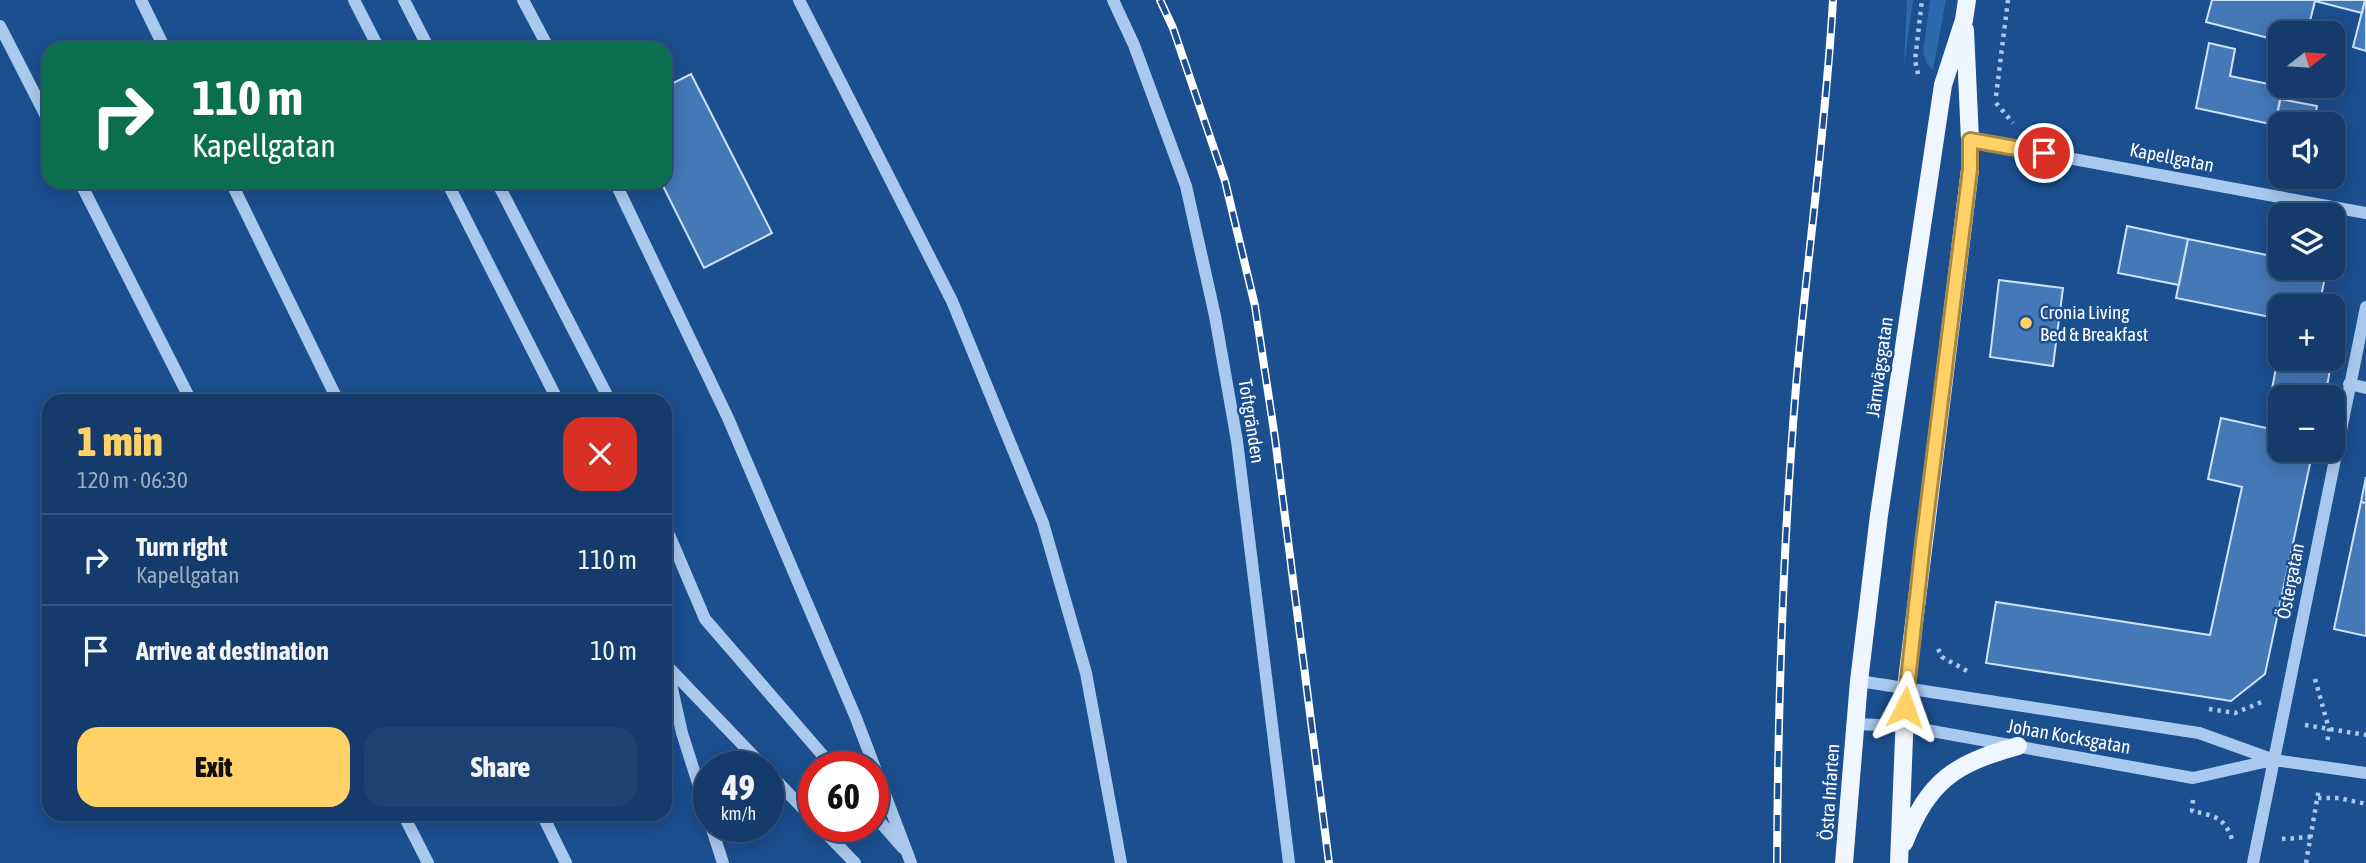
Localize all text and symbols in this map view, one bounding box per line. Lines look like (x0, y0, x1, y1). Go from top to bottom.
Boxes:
north arrow (2268, 21, 2345, 98)
map controls (2268, 21, 2345, 462)
text: 110 m (192, 69, 303, 125)
icon: right (77, 70, 168, 161)
button: sound (2268, 112, 2345, 189)
pin (2014, 123, 2074, 183)
text: Kapellgatan (192, 127, 336, 164)
icon: arrive (2025, 134, 2063, 172)
street label: Kapellgatan (2128, 138, 2216, 176)
button: layers (2268, 203, 2345, 280)
button: + (2268, 294, 2345, 371)
place label: Cronia Living Bed & Breakfast (2040, 301, 2148, 345)
street label: Järnvägsgatan (1861, 315, 1897, 419)
marker: Cronia Living Bed & Breakfast (2018, 315, 2034, 331)
street label: Toftgränden (1234, 377, 1270, 465)
button: − (2268, 385, 2345, 462)
text: 1 min (77, 417, 163, 465)
button: close (563, 417, 637, 491)
text: 120 m · 06:30 (77, 467, 188, 493)
text: Turn right (136, 532, 227, 562)
icon: right (77, 541, 115, 579)
street label: Östergatan (2272, 541, 2308, 621)
text: 110 m (578, 545, 637, 575)
text: Kapellgatan (136, 562, 239, 588)
icon: arrive (77, 632, 115, 670)
text: Arrive at destination (136, 636, 329, 666)
text: 10 m (590, 636, 637, 666)
position arrow (1868, 670, 1942, 744)
street label: Johan Kocksgatan (2006, 714, 2132, 758)
button: Exit (77, 727, 350, 807)
button: Share (364, 727, 637, 807)
street label: Östra Infarten (1815, 743, 1843, 841)
speed limit sign: 60 (798, 751, 889, 842)
text: 49 (722, 767, 755, 807)
text: km/h (721, 803, 756, 824)

